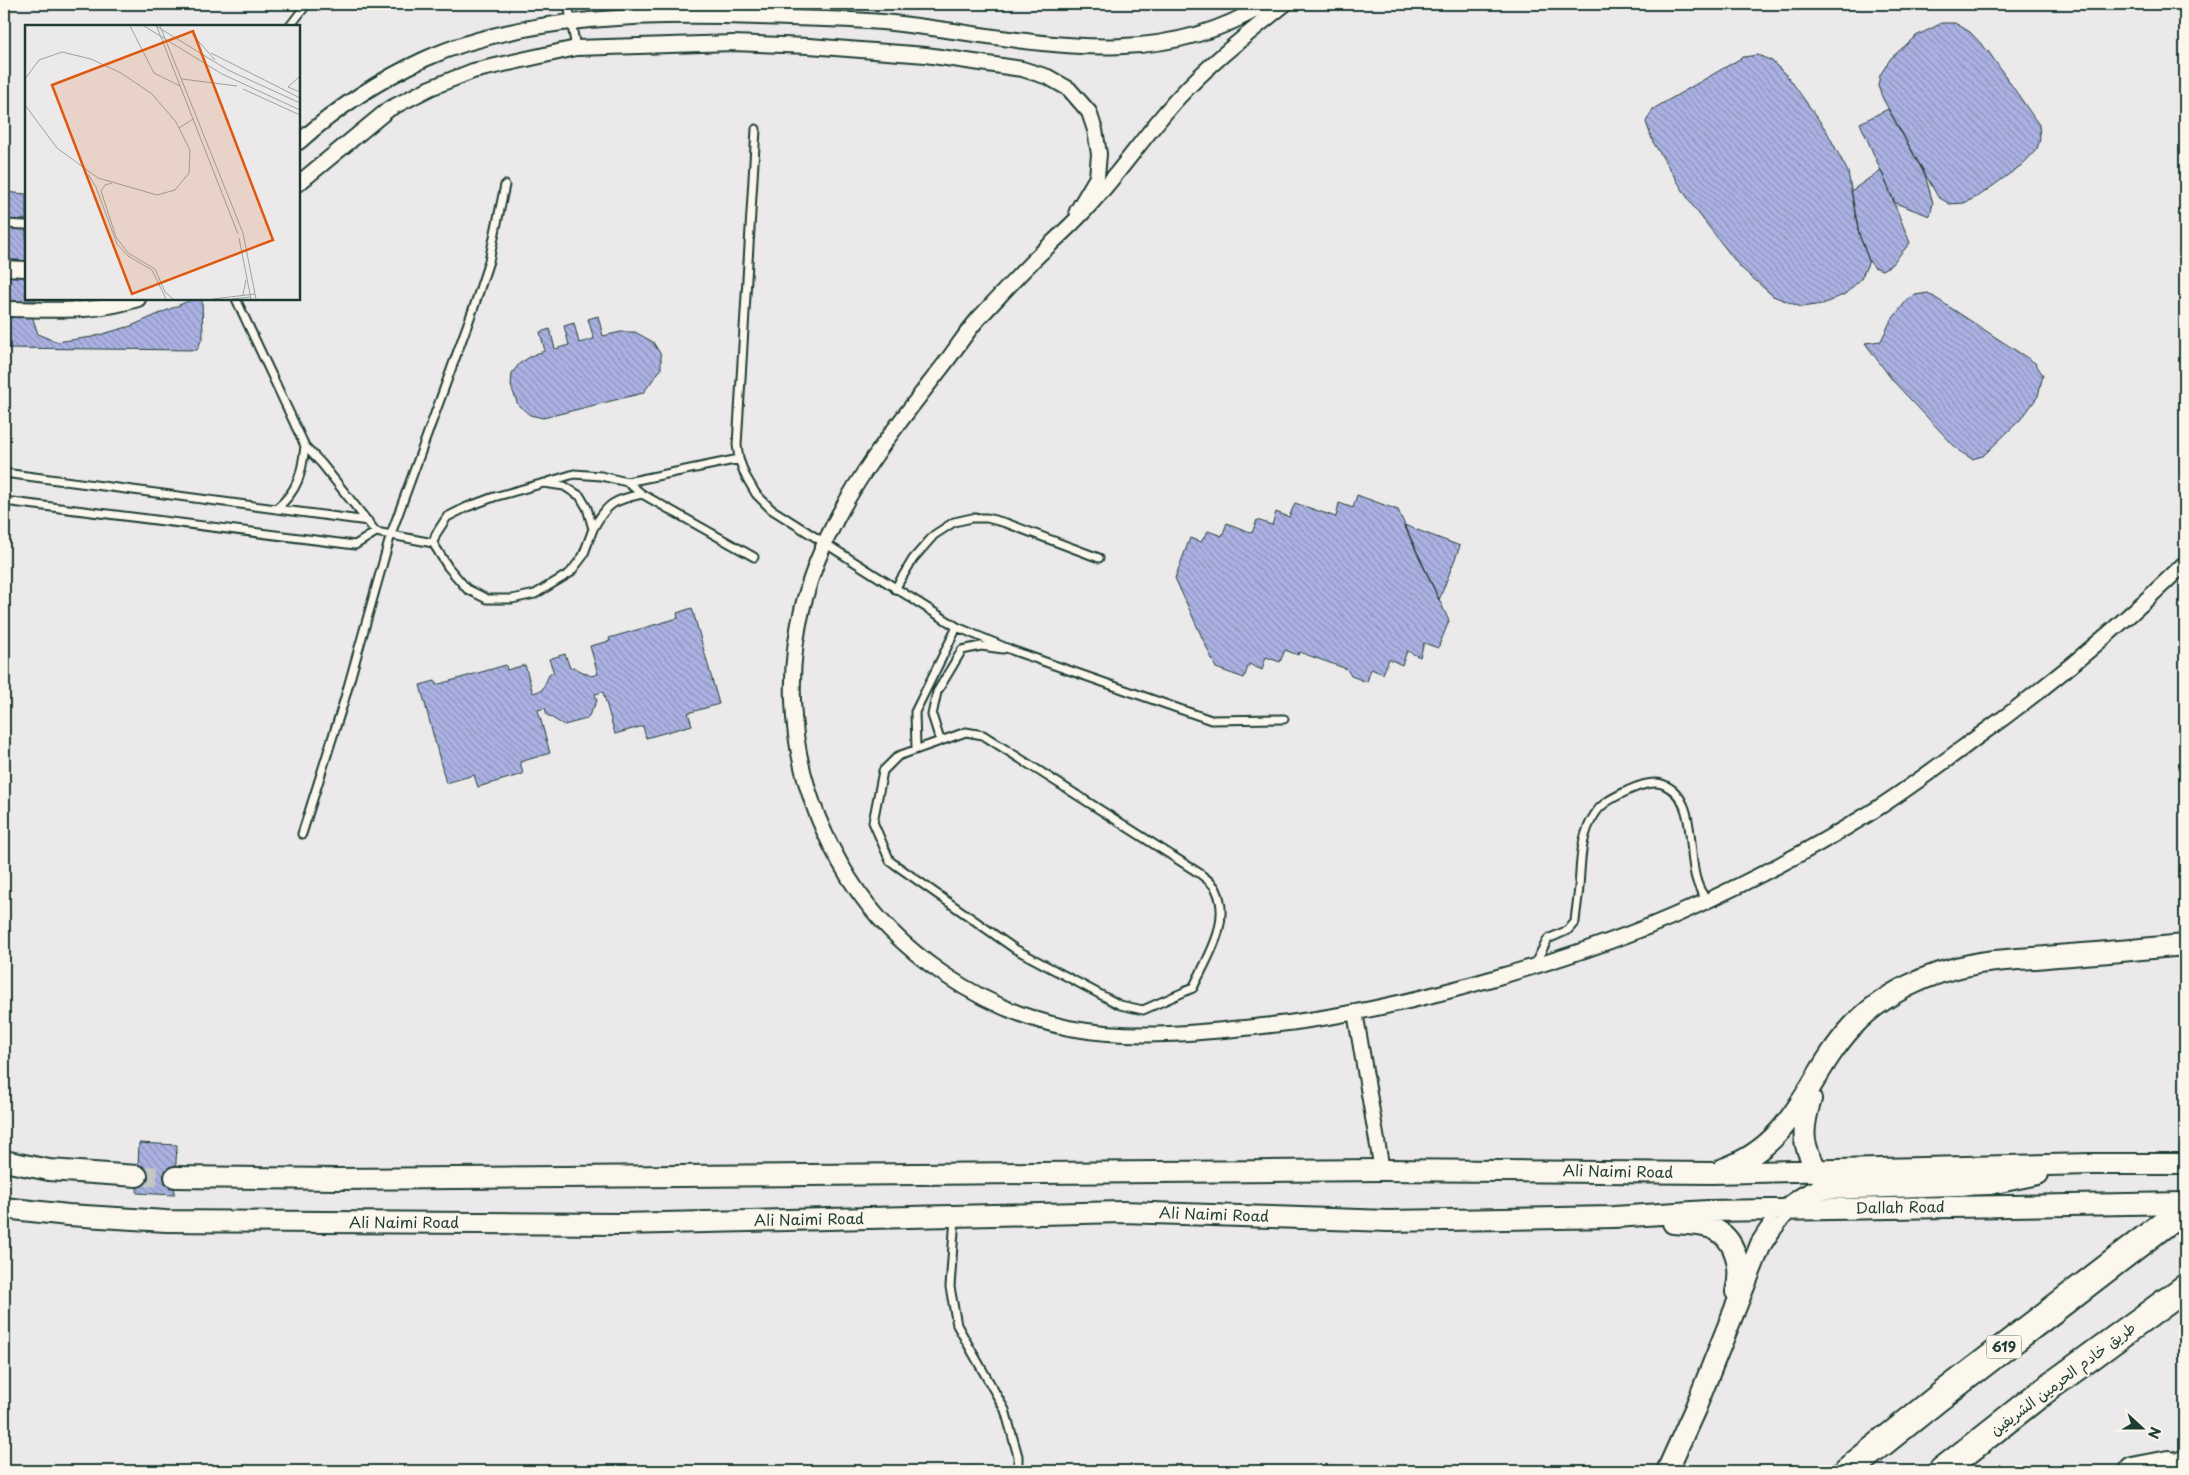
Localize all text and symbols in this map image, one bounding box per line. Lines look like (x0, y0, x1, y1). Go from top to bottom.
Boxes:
inset map (25, 25, 300, 300)
street label: Ali Naimi Road (1563, 1158, 1673, 1183)
street label: Dallah Road (1855, 1194, 1945, 1219)
street label: Ali Naimi Road (1159, 1200, 1270, 1227)
street label: Ali Naimi Road (754, 1206, 864, 1231)
street label: Ali Naimi Road (349, 1210, 459, 1233)
street label: طريق خادم الحرمين الشريفين (1984, 1315, 2141, 1442)
road number: 619 (1986, 1335, 2022, 1358)
north arrow (2116, 1402, 2166, 1452)
text: N (2143, 1424, 2166, 1442)

